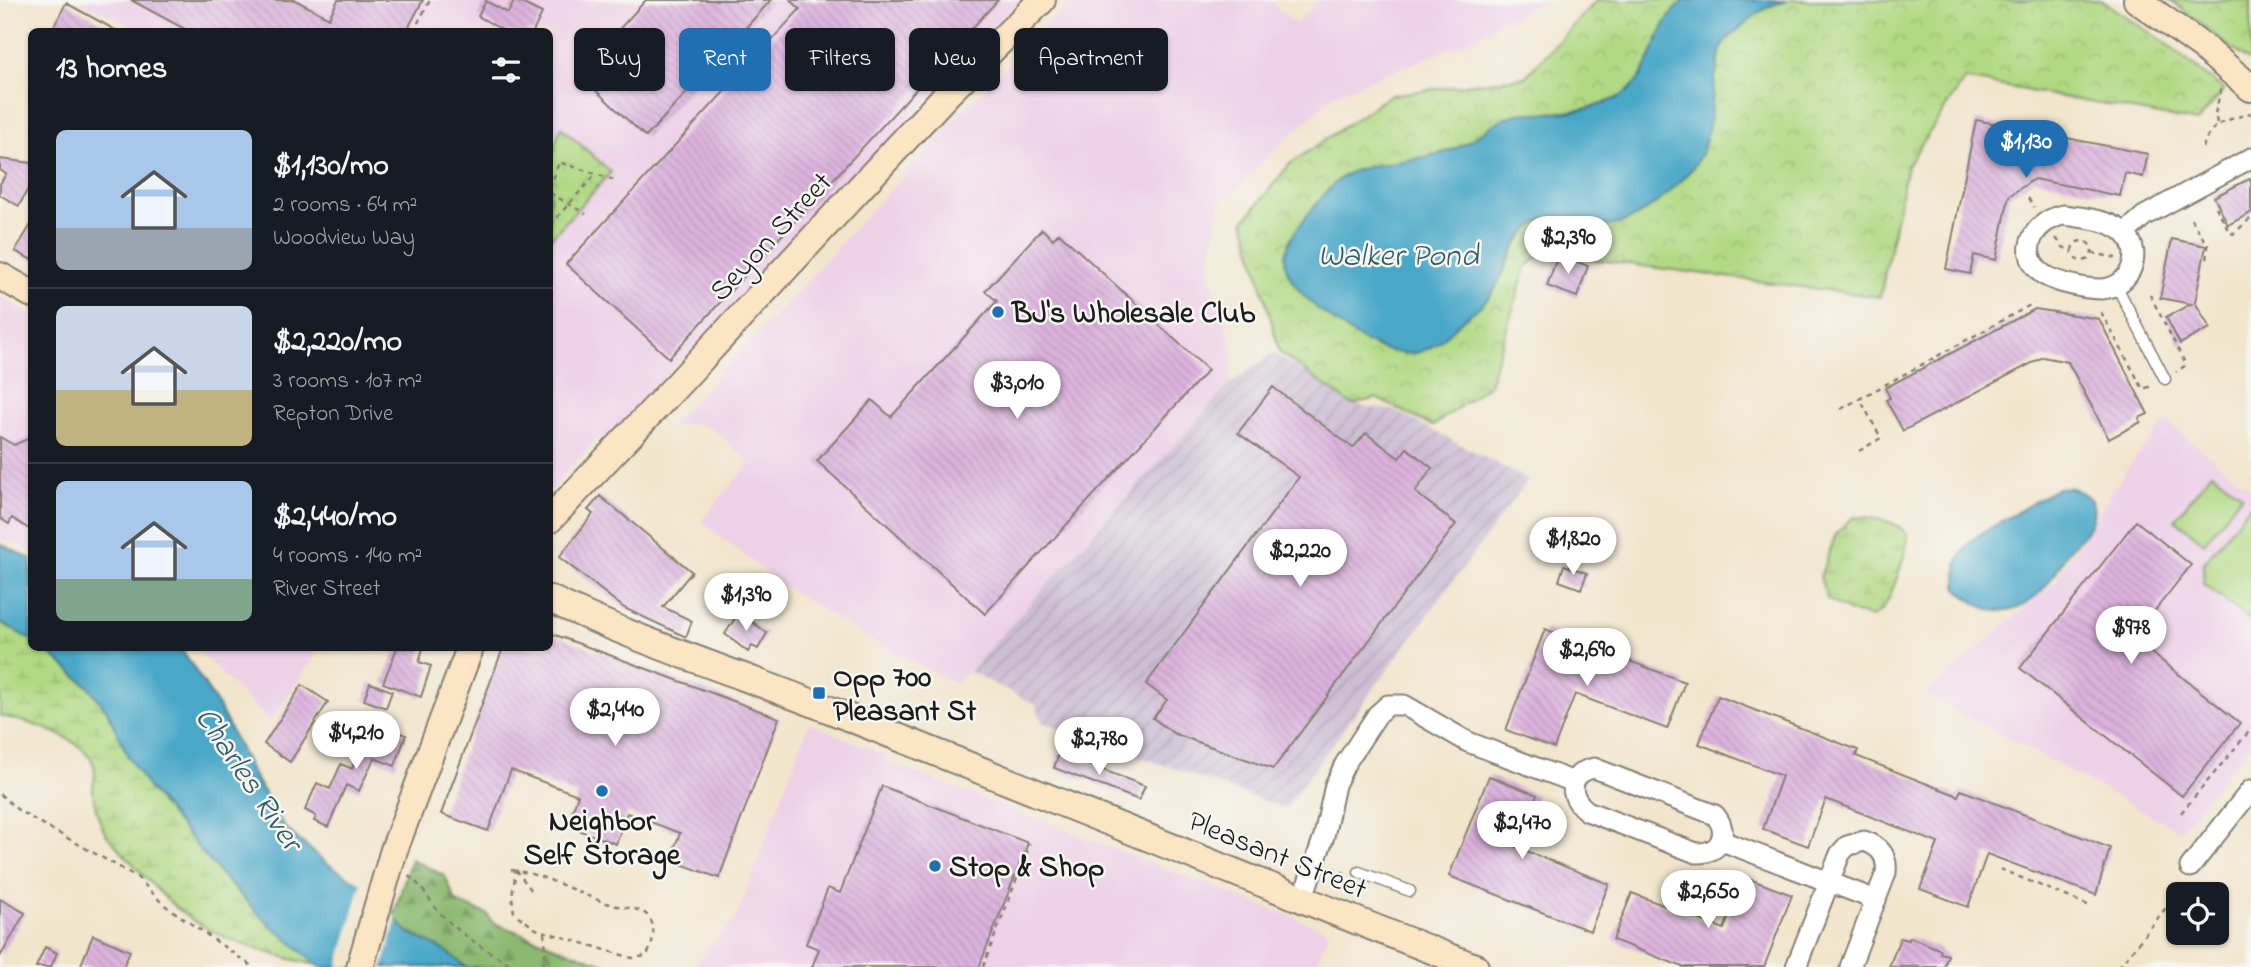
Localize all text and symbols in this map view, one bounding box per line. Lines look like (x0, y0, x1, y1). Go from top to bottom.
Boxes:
chip: Buy (574, 28, 665, 91)
chip: Rent (679, 28, 771, 91)
chip: Filters (785, 28, 895, 91)
chip: New (909, 28, 1000, 91)
chip: Apartment (1014, 28, 1168, 91)
text: 13 homes (56, 48, 167, 92)
icon: filters (487, 51, 525, 89)
pin: $1,130 (1969, 120, 2083, 180)
text: $1,130 (2000, 126, 2052, 159)
text: $1,130/mo (273, 145, 389, 189)
icon: home (112, 158, 196, 242)
street label: Seyon Street (700, 163, 844, 313)
text: 2 rooms · 64 m² (273, 189, 417, 222)
pin: $2,390 (1511, 216, 1625, 276)
text: Woodview Way (273, 222, 415, 255)
text: $2,390 (1540, 222, 1596, 255)
water label: Walker Pond (1318, 234, 1479, 281)
place label: BJ's Wholesale Club (1010, 293, 1255, 337)
marker: BJ's Wholesale Club (990, 304, 1006, 320)
text: $2,220/mo (273, 321, 402, 365)
icon: home (112, 334, 196, 418)
pin: $3,010 (960, 362, 1074, 421)
text: 3 rooms · 107 m² (273, 365, 422, 398)
text: $3,010 (990, 367, 1044, 400)
text: Repton Drive (273, 398, 393, 431)
text: $2,440/mo (273, 496, 397, 540)
icon: home (112, 509, 196, 593)
pin: $1,820 (1516, 518, 1630, 577)
text: $1,820 (1545, 523, 1601, 556)
pin: $2,220 (1243, 530, 1357, 589)
text: $2,220 (1269, 535, 1331, 568)
text: 4 rooms · 140 m² (273, 540, 422, 573)
text: River Street (273, 573, 381, 606)
pin: $1,390 (689, 574, 803, 633)
text: $1,390 (720, 579, 772, 612)
pin: $978 (2090, 606, 2172, 666)
text: $978 (2112, 612, 2150, 645)
pin: $2,690 (1530, 628, 1644, 688)
text: $2,690 (1559, 634, 1615, 667)
place label: Opp 700 Pleasant St (833, 657, 977, 735)
marker: Opp 700 Pleasant St (811, 685, 827, 701)
pin: $2,440 (558, 688, 672, 748)
text: $2,440 (586, 694, 644, 727)
water label: Charles River (181, 698, 315, 865)
pin: $4,210 (299, 712, 413, 771)
text: $4,210 (328, 717, 384, 750)
pin: $2,780 (1042, 718, 1156, 777)
text: $2,780 (1070, 723, 1128, 756)
marker: Neighbor Self Storage (594, 783, 610, 799)
place label: Neighbor Self Storage (524, 801, 682, 880)
street label: Pleasant Street (1181, 801, 1373, 913)
pin: $2,470 (1465, 802, 1579, 861)
text: $2,470 (1493, 807, 1551, 840)
place label: Stop & Shop (949, 847, 1104, 891)
marker: Stop & Shop (927, 858, 943, 874)
pin: $2,650 (1651, 870, 1765, 930)
text: $2,650 (1677, 876, 1739, 909)
map controls (2166, 882, 2229, 945)
button: locate (2166, 882, 2229, 945)

